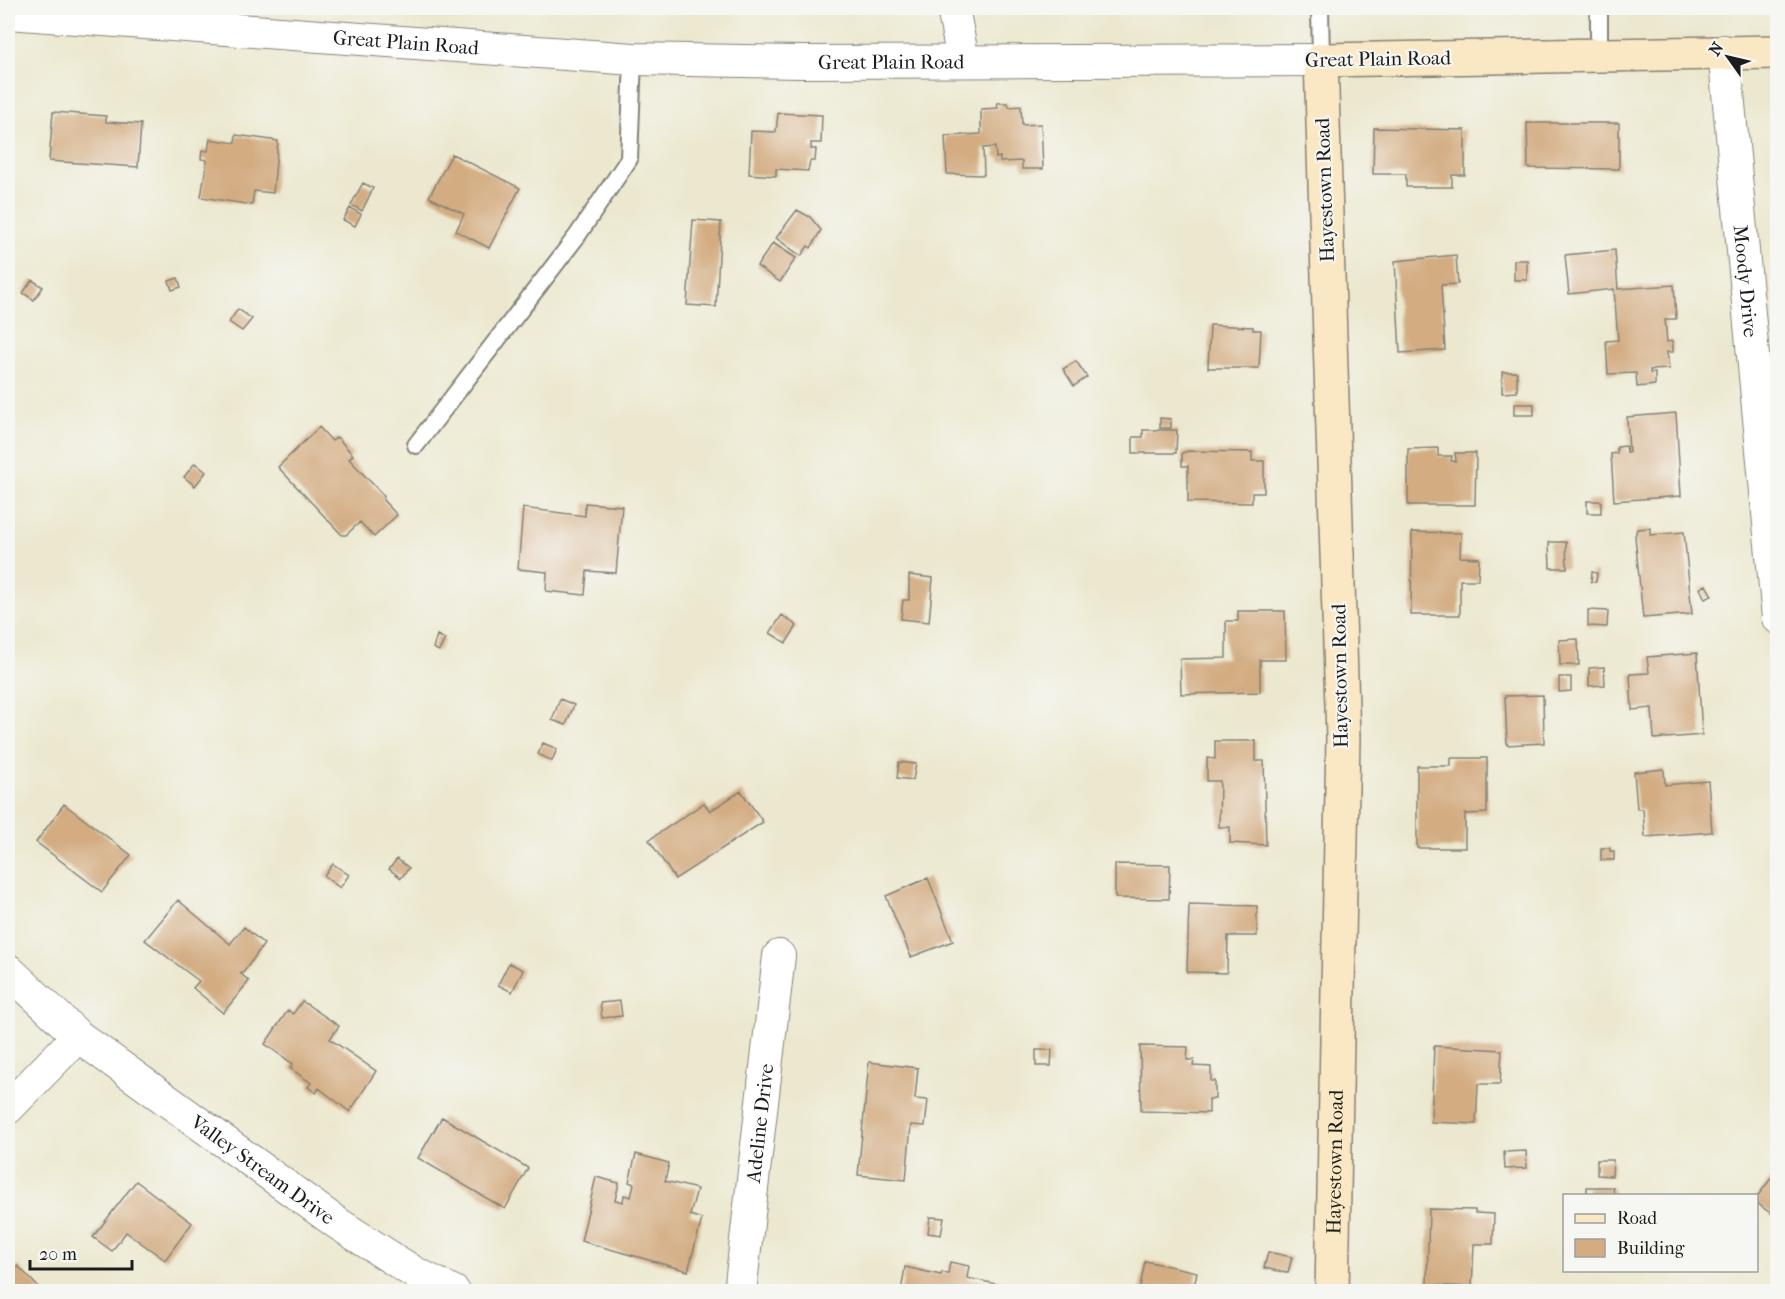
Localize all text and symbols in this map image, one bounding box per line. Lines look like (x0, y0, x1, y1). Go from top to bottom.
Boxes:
street label: Great Plain Road (332, 25, 481, 59)
north arrow (1698, 27, 1758, 87)
text: N (1705, 38, 1728, 59)
street label: Great Plain Road (1305, 46, 1452, 72)
street label: Great Plain Road (818, 50, 966, 73)
street label: Hayestown Road (1311, 116, 1339, 263)
street label: Moody Drive (1729, 224, 1763, 338)
street label: Hayestown Road (1327, 602, 1353, 748)
street label: Adeline Drive (741, 1062, 778, 1185)
street label: Hayestown Road (1322, 1088, 1348, 1234)
street label: Valley Stream Drive (186, 1109, 339, 1229)
legend (1563, 1194, 1758, 1272)
text: Road (1617, 1208, 1657, 1229)
scale bar (30, 1233, 132, 1271)
text: Building (1617, 1238, 1685, 1259)
text: 20 m (39, 1244, 77, 1265)

